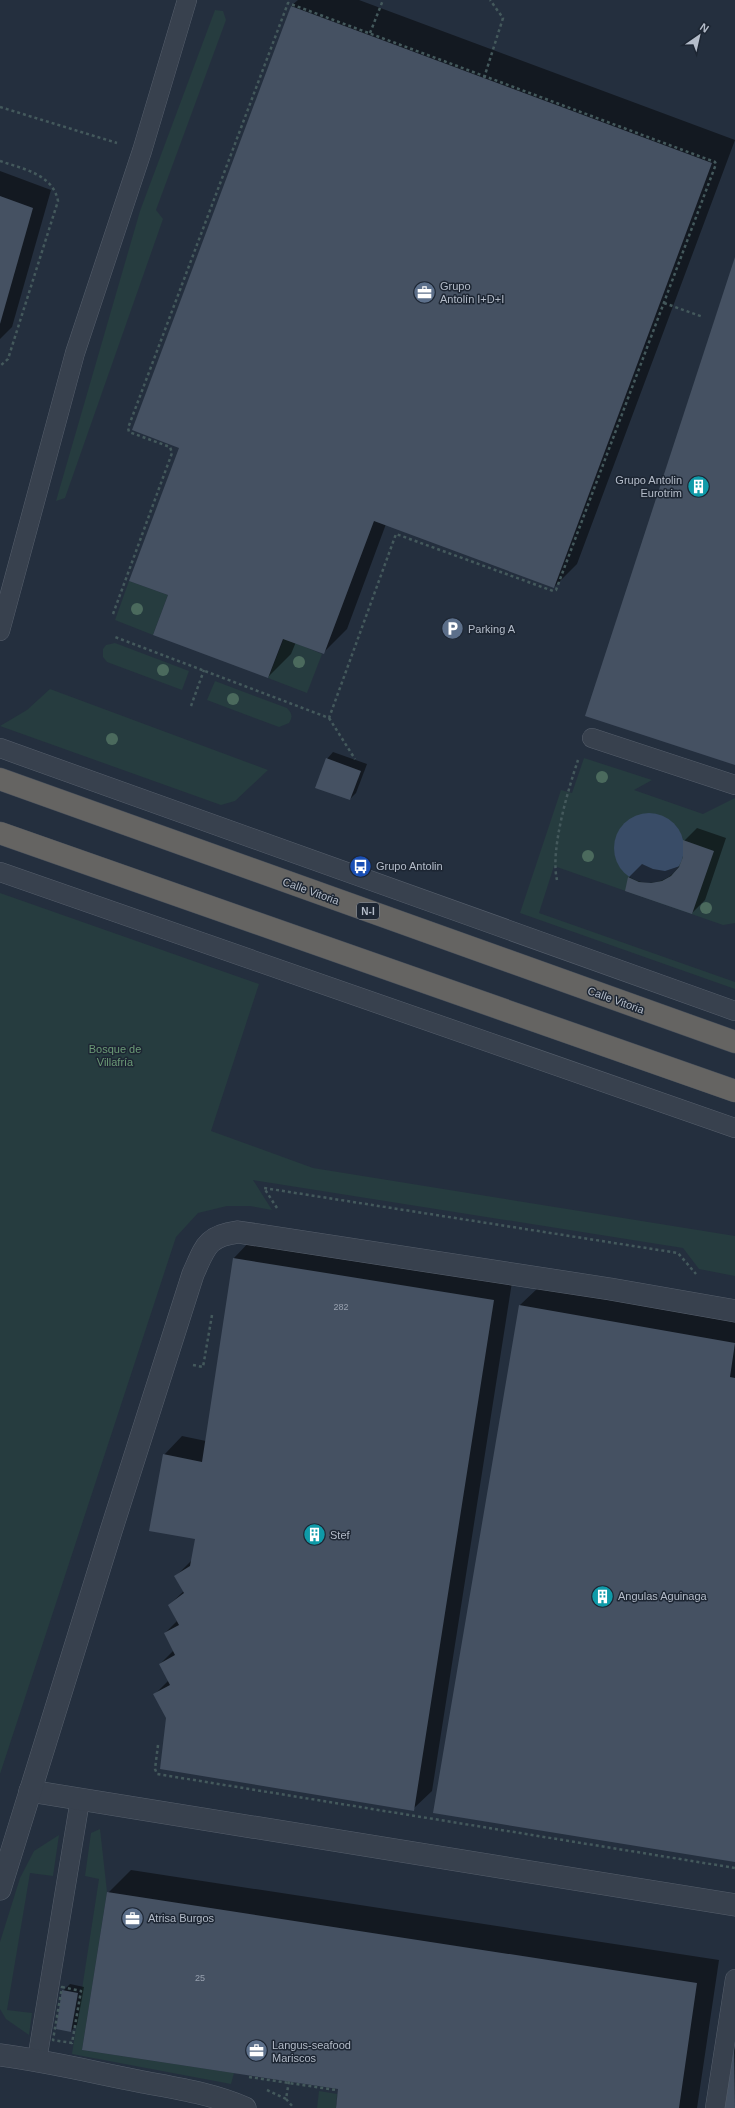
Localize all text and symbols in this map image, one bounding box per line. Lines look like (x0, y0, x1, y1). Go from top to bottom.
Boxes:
north arrow (679, 16, 719, 56)
text: N (698, 21, 711, 35)
office icon: Grupo Antolín I+D+I (411, 279, 437, 305)
place label: Grupo Antolín I+D+I (440, 280, 504, 305)
building icon: Grupo Antolin Eurotrim (685, 473, 711, 499)
place label: Grupo Antolin Eurotrim (615, 474, 682, 499)
parking icon: Parking A (439, 616, 465, 642)
place label: Parking A (468, 623, 516, 635)
bus stop icon: Grupo Antolin (347, 853, 373, 879)
place label: Grupo Antolin (376, 860, 443, 872)
street label: Calle Vitoria (281, 875, 342, 907)
road number: N-I (357, 903, 379, 919)
street label: Calle Vitoria (586, 984, 647, 1016)
park label: Bosque de Villafría (89, 1043, 141, 1068)
house number: 282 (333, 1302, 349, 1312)
building icon: Stef (302, 1522, 328, 1548)
place label: Stef (330, 1529, 351, 1541)
building icon: Angulas Aguinaga (589, 1583, 615, 1609)
place label: Angulas Aguinaga (618, 1590, 708, 1602)
office icon: Atrisa Burgos (119, 1905, 145, 1931)
place label: Atrisa Burgos (148, 1912, 215, 1924)
house number: 25 (195, 1973, 205, 1983)
office icon: Langus-seafood Mariscos (244, 2038, 270, 2064)
place label: Langus-seafood Mariscos (272, 2039, 351, 2064)

